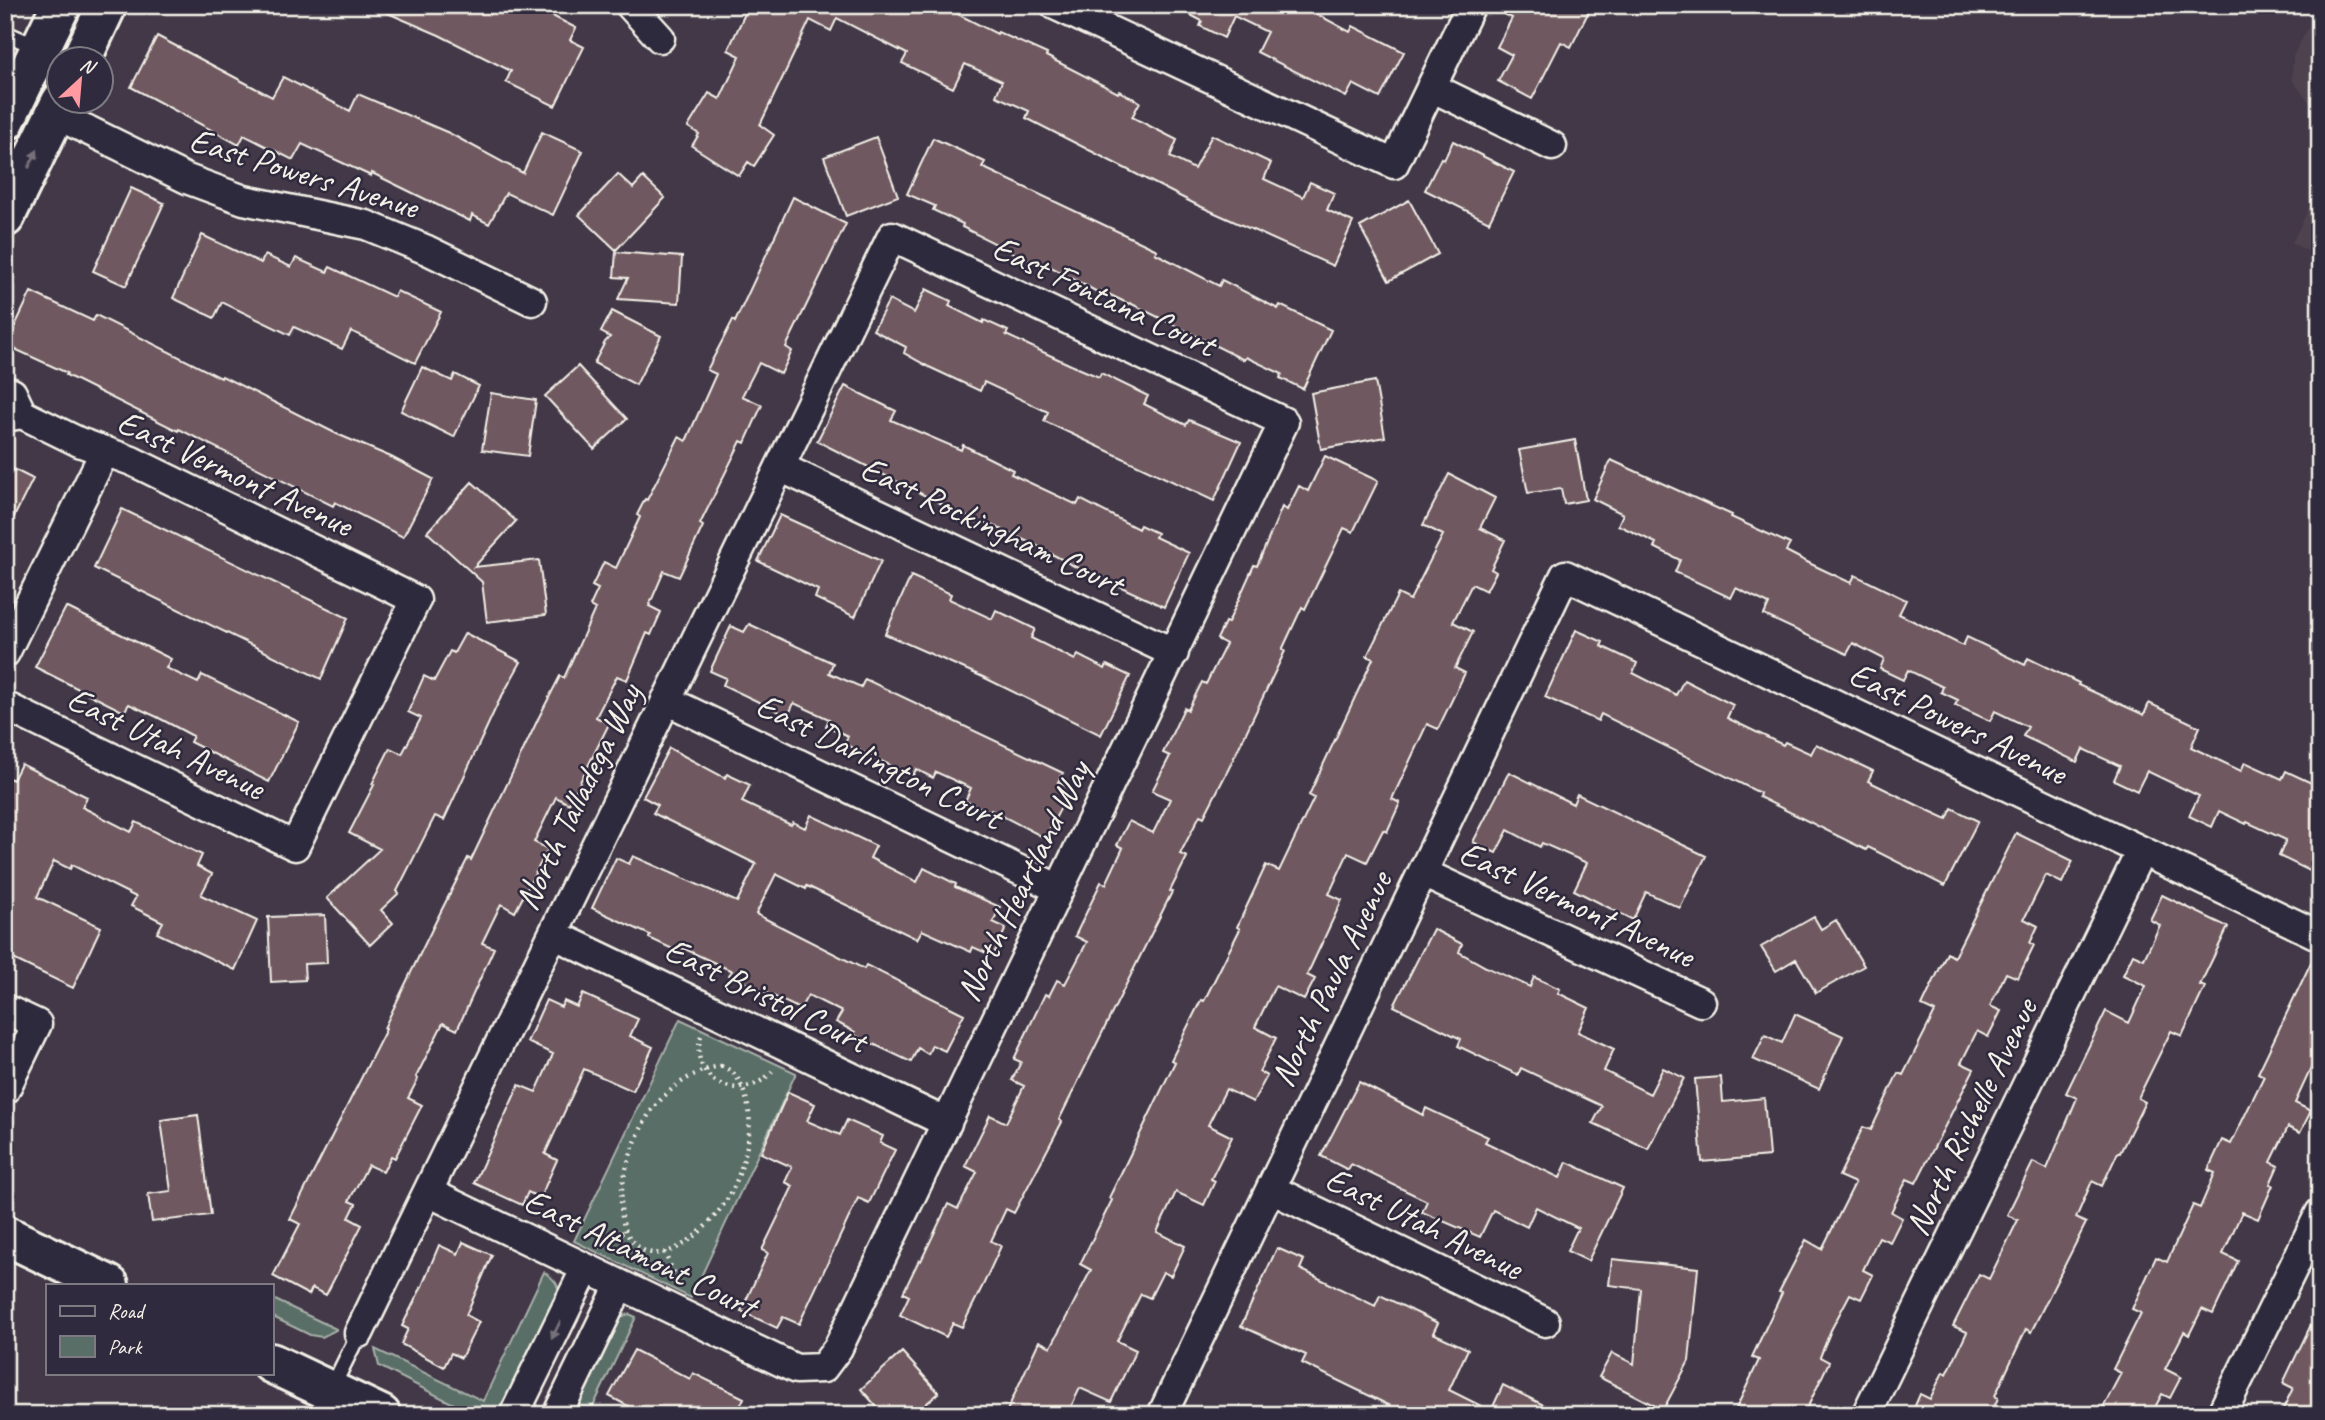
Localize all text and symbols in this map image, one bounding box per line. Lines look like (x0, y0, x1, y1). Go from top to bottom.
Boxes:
north arrow (46, 46, 116, 116)
text: N (76, 52, 100, 80)
street label: East Powers Avenue (184, 117, 426, 230)
one-way arrow (28, 149, 39, 169)
street label: East Fontana Court (985, 225, 1226, 369)
street label: East Vermont Avenue (110, 399, 362, 548)
street label: East Rockingham Court (854, 445, 1134, 608)
street label: East Powers Avenue (1842, 651, 2076, 796)
street label: North Talladega Way (504, 675, 653, 917)
street label: East Utah Avenue (60, 676, 274, 811)
street label: East Darlington Court (749, 682, 1012, 841)
street label: North Heartland Way (945, 751, 1102, 1009)
street label: East Vermont Avenue (1452, 830, 1704, 979)
street label: North Paula Avenue (1260, 862, 1404, 1094)
street label: East Bristol Court (658, 927, 878, 1065)
street label: North Richelle Avenue (1894, 989, 2049, 1243)
street label: East Utah Avenue (1318, 1156, 1532, 1291)
street label: East Altamont Court (517, 1178, 767, 1330)
legend (46, 1284, 273, 1374)
text: Road (108, 1298, 147, 1324)
one-way arrow (550, 1320, 561, 1340)
text: Park (108, 1334, 143, 1360)

